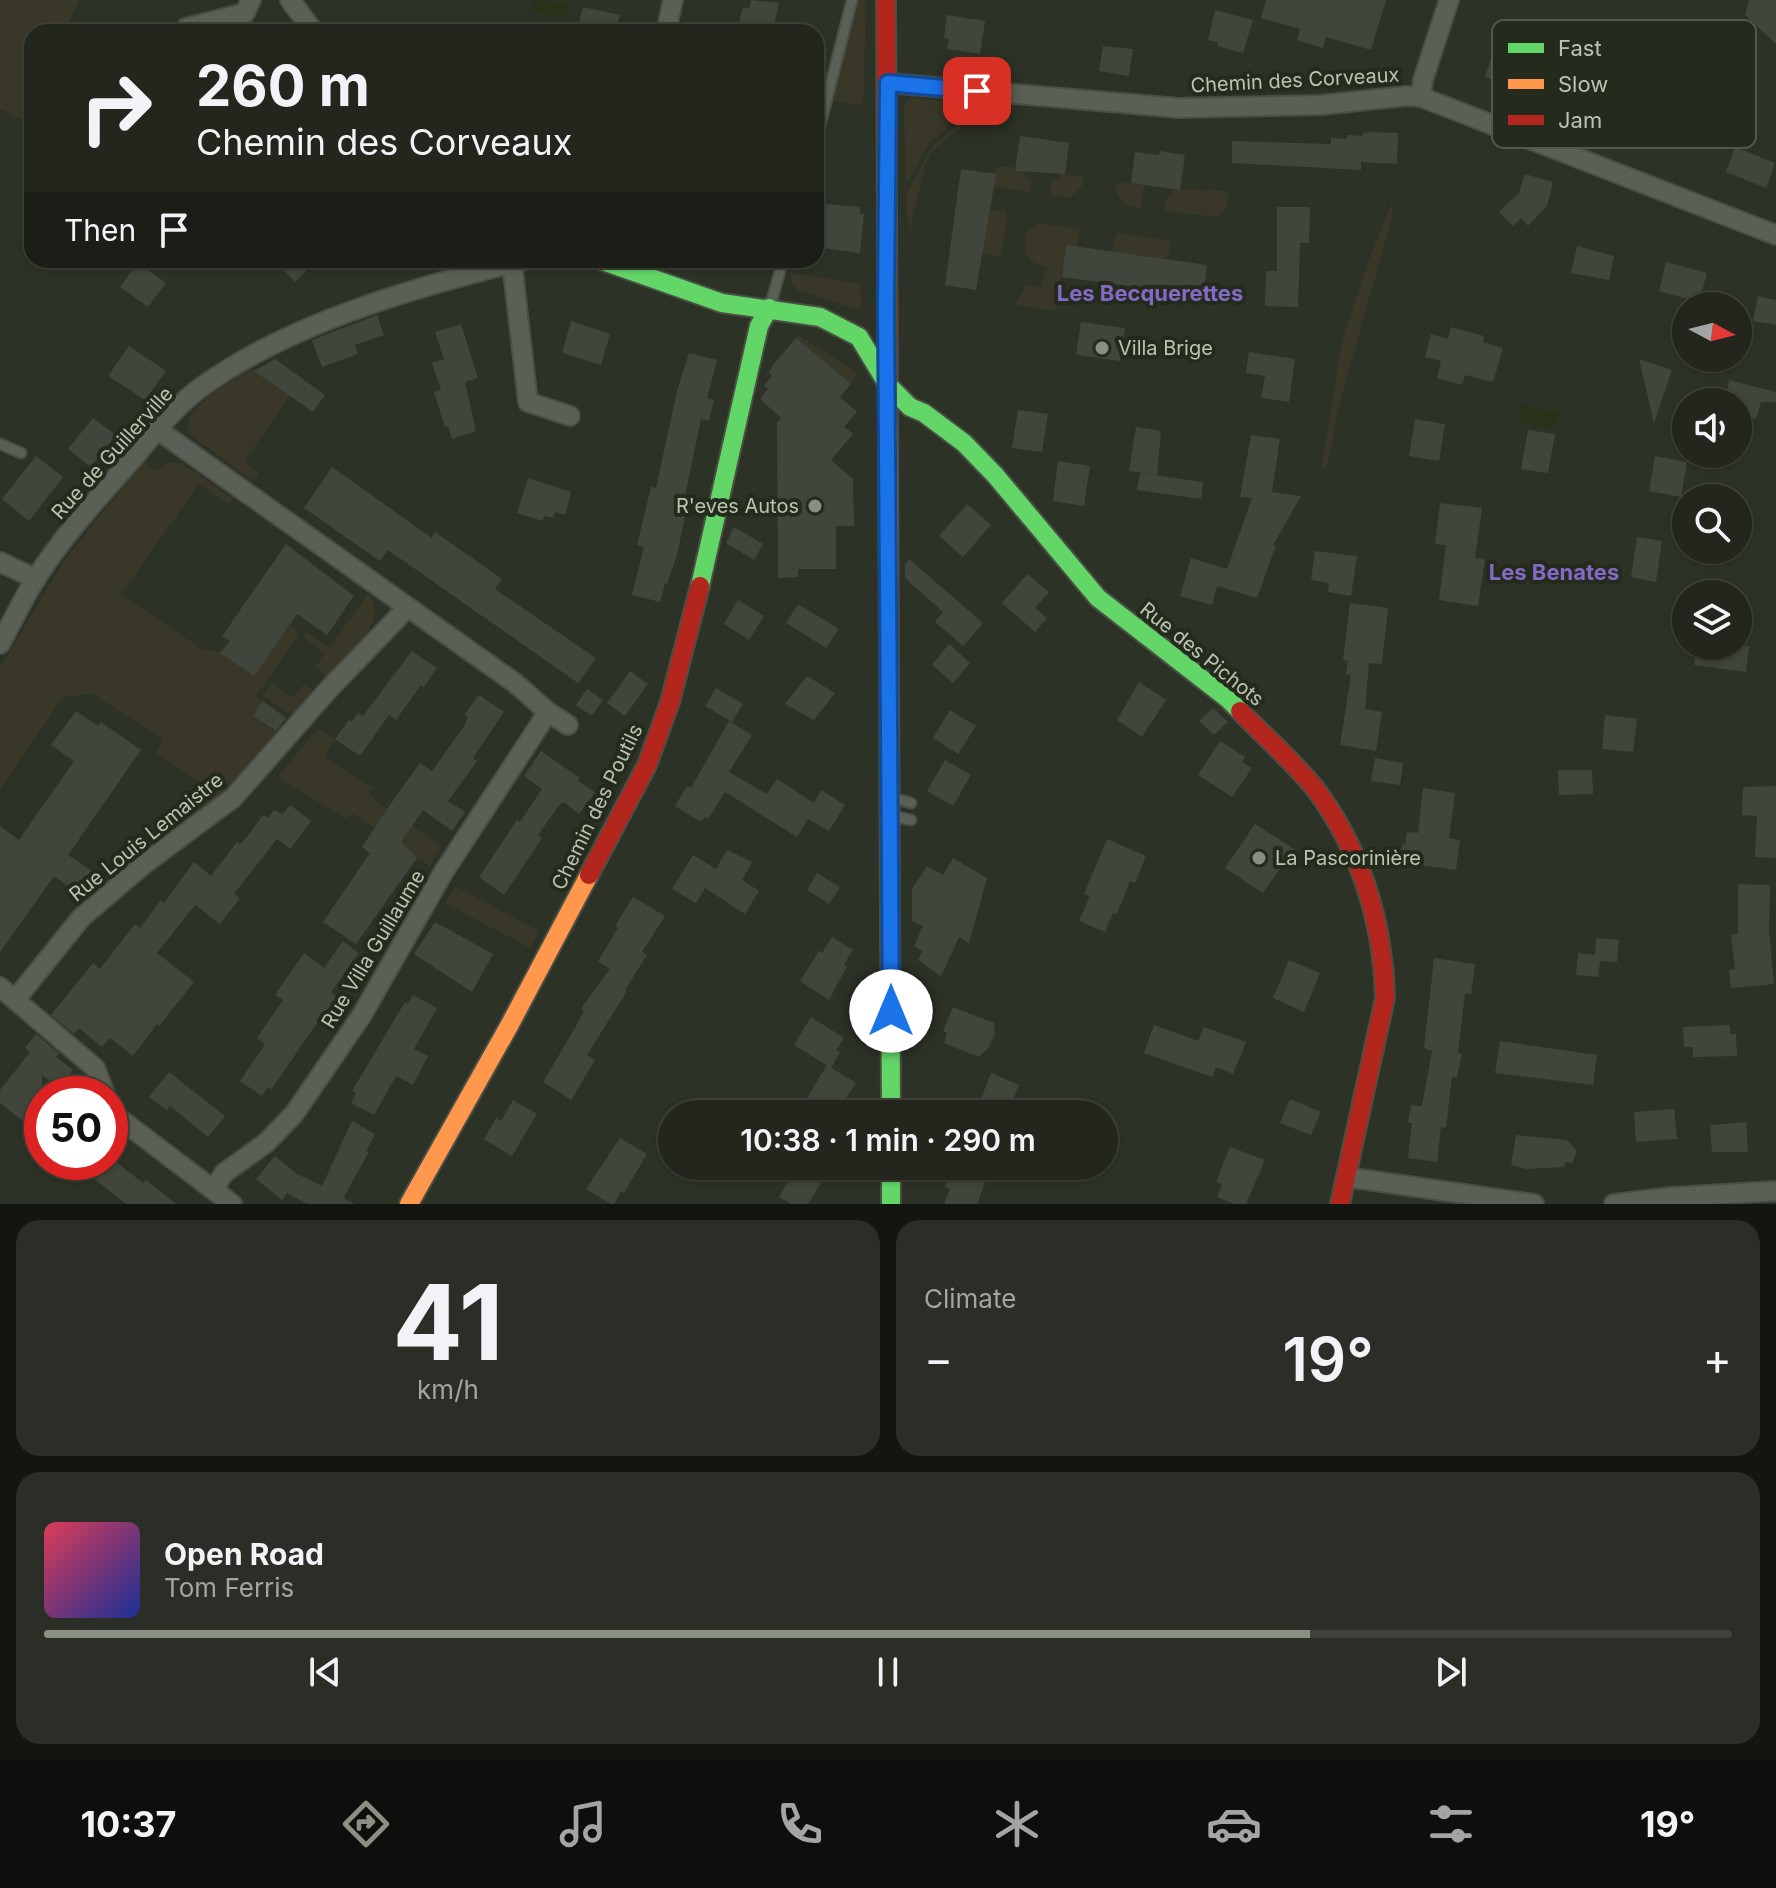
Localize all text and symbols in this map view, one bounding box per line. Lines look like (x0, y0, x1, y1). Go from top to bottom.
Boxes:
legend (1492, 20, 1756, 148)
text: Fast (1558, 35, 1602, 61)
text: 260 m (196, 52, 370, 120)
icon: right (64, 56, 168, 160)
pin (943, 57, 1011, 125)
street label: Chemin des Corveaux (1190, 63, 1400, 97)
icon: arrive (955, 69, 999, 113)
text: Slow (1558, 71, 1608, 97)
text: Jam (1558, 107, 1602, 133)
text: Chemin des Corveaux (196, 120, 572, 164)
icon: arrive (152, 208, 196, 252)
text: Then (64, 212, 136, 248)
district label: Les Becquerettes (1057, 280, 1243, 306)
north arrow (1672, 292, 1752, 372)
map controls (1672, 292, 1752, 660)
place label: Villa Brige (1118, 336, 1213, 360)
marker: Villa Brige (1093, 339, 1111, 357)
street label: Rue de Guillerville (46, 382, 178, 524)
button: sound (1672, 388, 1752, 468)
button: search (1672, 484, 1752, 564)
place label: R'eves Autos (676, 494, 799, 518)
marker: R'eves Autos (806, 497, 824, 515)
district label: Les Benates (1489, 559, 1619, 585)
button: layers (1672, 580, 1752, 660)
street label: Rue des Pichots (1135, 597, 1269, 711)
street label: Chemin des Poutils (546, 720, 648, 894)
street label: Rue Louis Lemaistre (64, 768, 228, 906)
place label: La Pascorinière (1275, 846, 1421, 870)
marker: La Pascorinière (1250, 849, 1268, 867)
street label: Rue Villa Guillaume (316, 865, 430, 1033)
position arrow (849, 969, 933, 1053)
speed limit sign: 50 (24, 1076, 128, 1180)
text: 10:38 · 1 min · 290 m (740, 1122, 1036, 1158)
text: 41 (392, 1259, 504, 1385)
text: Climate (924, 1283, 1016, 1314)
text: 19° (1282, 1323, 1374, 1395)
text: − (924, 1332, 953, 1386)
text: + (1703, 1332, 1732, 1386)
text: km/h (417, 1374, 479, 1405)
text: Open Road (164, 1536, 324, 1572)
text: Tom Ferris (164, 1572, 294, 1603)
icon: previous (303, 1650, 347, 1694)
icon: pause (866, 1650, 910, 1694)
icon: next (1429, 1650, 1473, 1694)
icon: directions (338, 1796, 394, 1852)
icon: music (555, 1796, 611, 1852)
icon: phone (772, 1796, 828, 1852)
icon: climate (989, 1796, 1045, 1852)
icon: car (1206, 1796, 1262, 1852)
icon: filters (1423, 1796, 1479, 1852)
text: 10:37 (81, 1802, 177, 1846)
text: 19° (1640, 1802, 1695, 1846)

